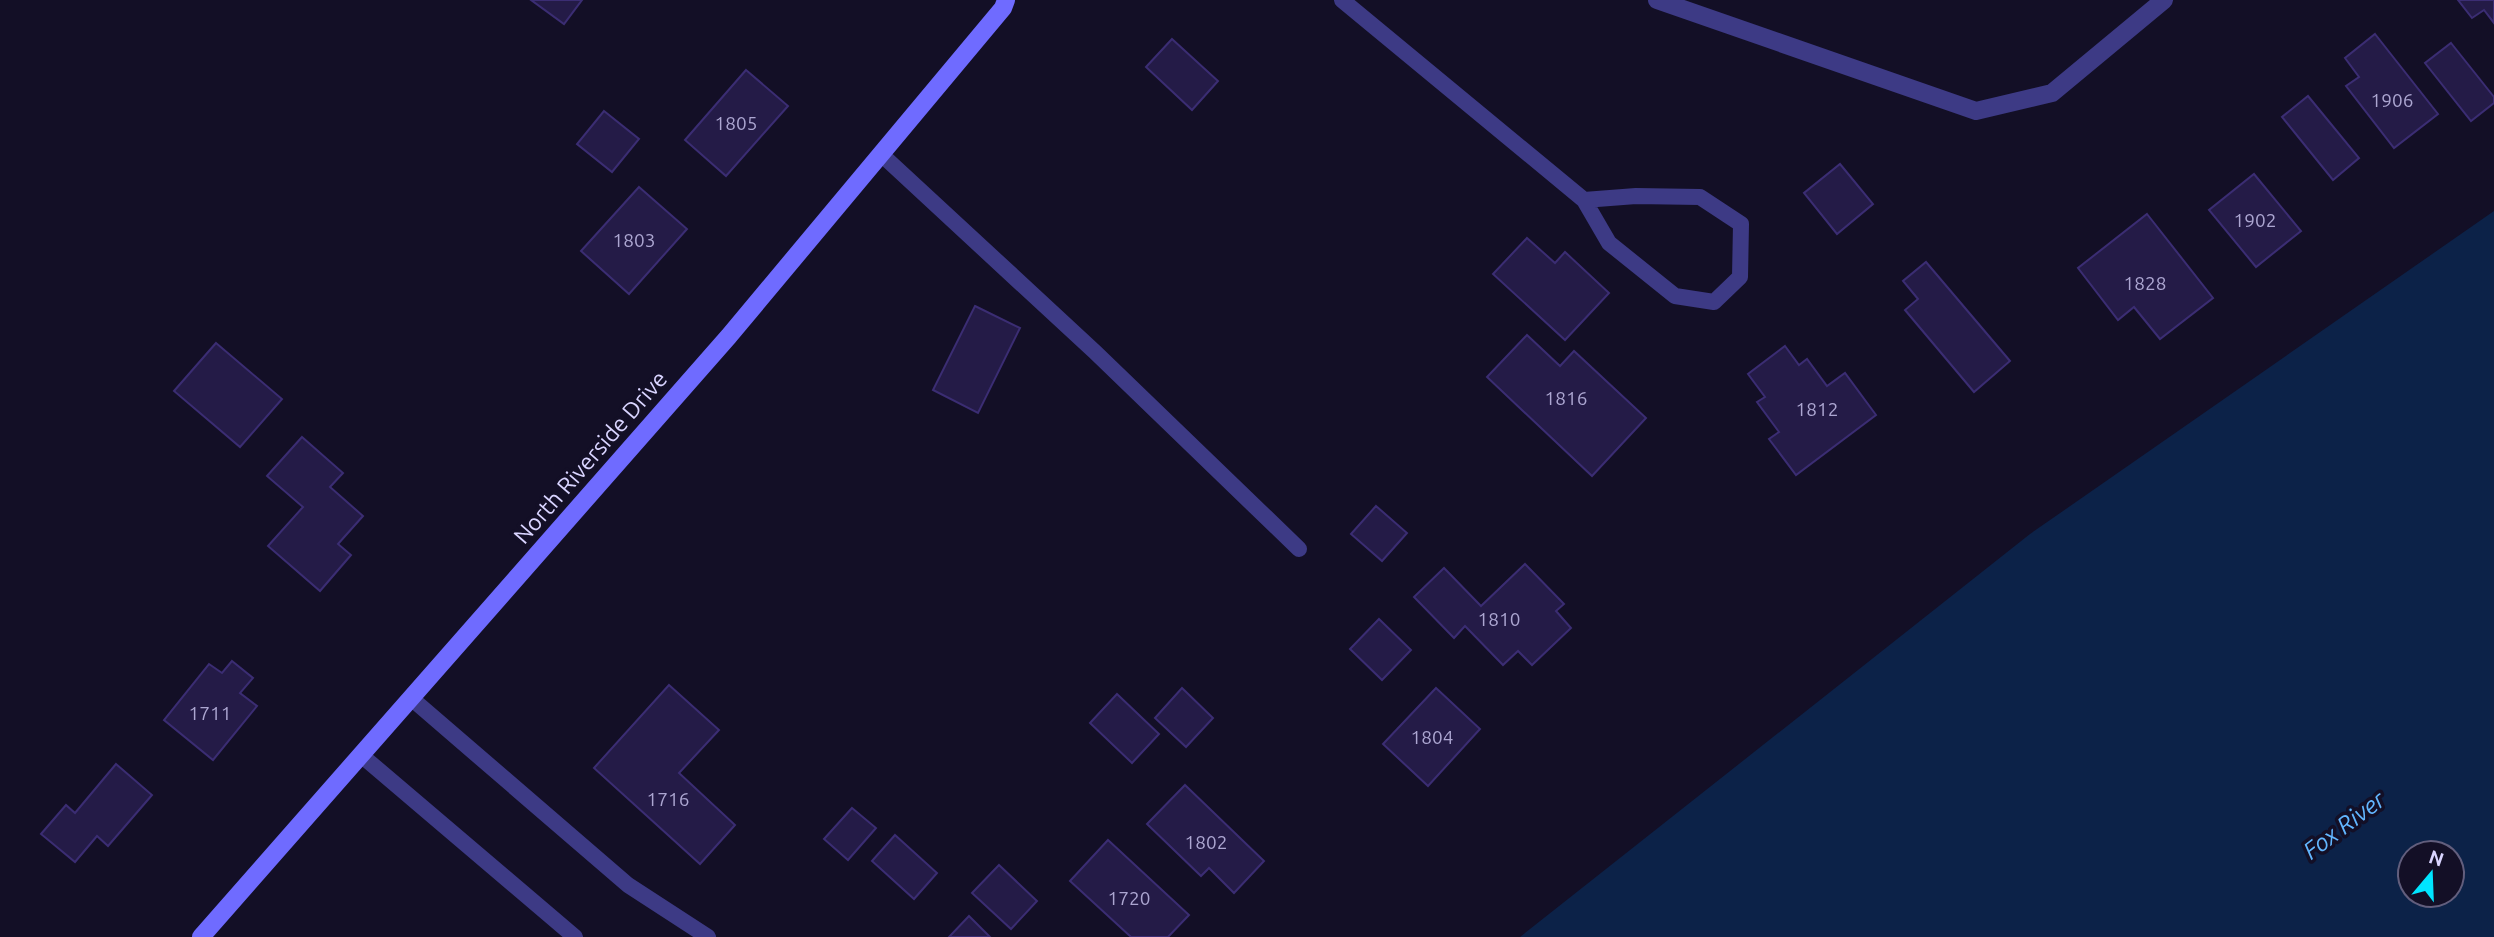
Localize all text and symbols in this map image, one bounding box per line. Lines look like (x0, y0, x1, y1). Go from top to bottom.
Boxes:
house number: 1906 (2371, 89, 2413, 111)
house number: 1805 (715, 112, 757, 134)
house number: 1902 (2234, 209, 2276, 231)
house number: 1803 (613, 229, 655, 251)
house number: 1828 (2124, 272, 2166, 294)
street label: North Riverside Drive (508, 366, 672, 548)
house number: 1816 (1545, 387, 1587, 409)
house number: 1812 (1796, 398, 1838, 420)
house number: 1810 (1478, 608, 1520, 630)
house number: 1711 (189, 702, 231, 724)
house number: 1804 (1411, 726, 1453, 748)
water label: Fox River (2298, 785, 2391, 864)
house number: 1716 (647, 788, 689, 810)
house number: 1802 (1185, 831, 1227, 853)
north arrow (2396, 839, 2466, 909)
text: N (2426, 845, 2447, 871)
house number: 1720 (1108, 887, 1150, 909)

